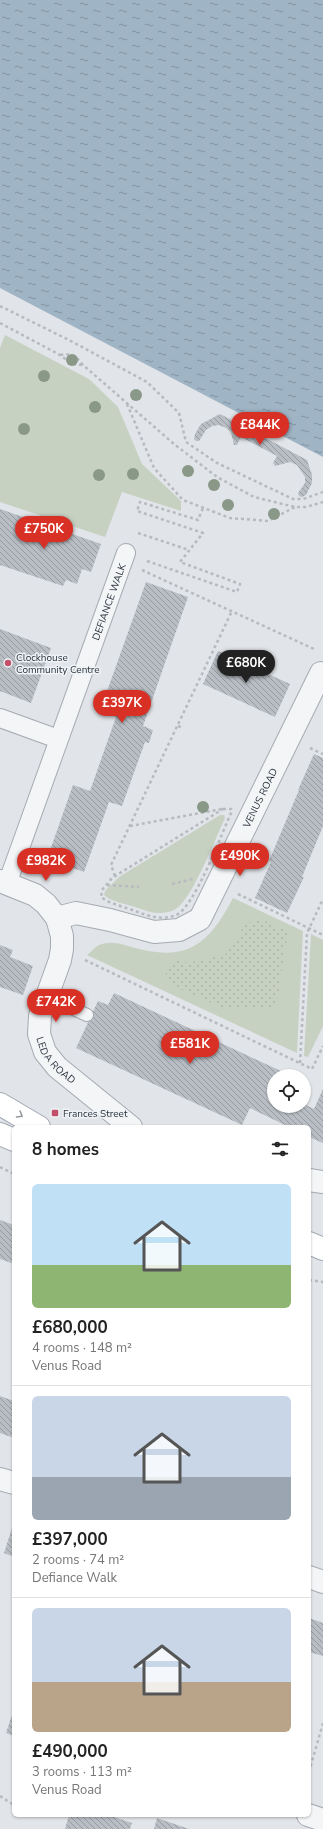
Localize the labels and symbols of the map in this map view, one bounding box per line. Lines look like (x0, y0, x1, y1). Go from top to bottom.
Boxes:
pin: £844K (232, 412, 288, 446)
pin: £750K (16, 516, 72, 550)
street label: DEFIANCE WALK (89, 561, 130, 642)
pin: £680K (218, 650, 274, 684)
place label: Clockhouse Community Centre (16, 651, 100, 677)
marker: Clockhouse Community Centre (3, 658, 13, 668)
pin: £397K (94, 690, 150, 724)
street label: VENUS ROAD (240, 766, 281, 831)
pin: £490K (212, 843, 268, 877)
pin: £982K (18, 848, 74, 882)
pin: £742K (28, 989, 84, 1023)
pin: £581K (162, 1031, 218, 1065)
street label: LEDA ROAD (32, 1035, 78, 1087)
place label: Frances Street (63, 1107, 128, 1121)
marker: Frances Street (50, 1108, 60, 1118)
one-way arrow (16, 1110, 23, 1118)

